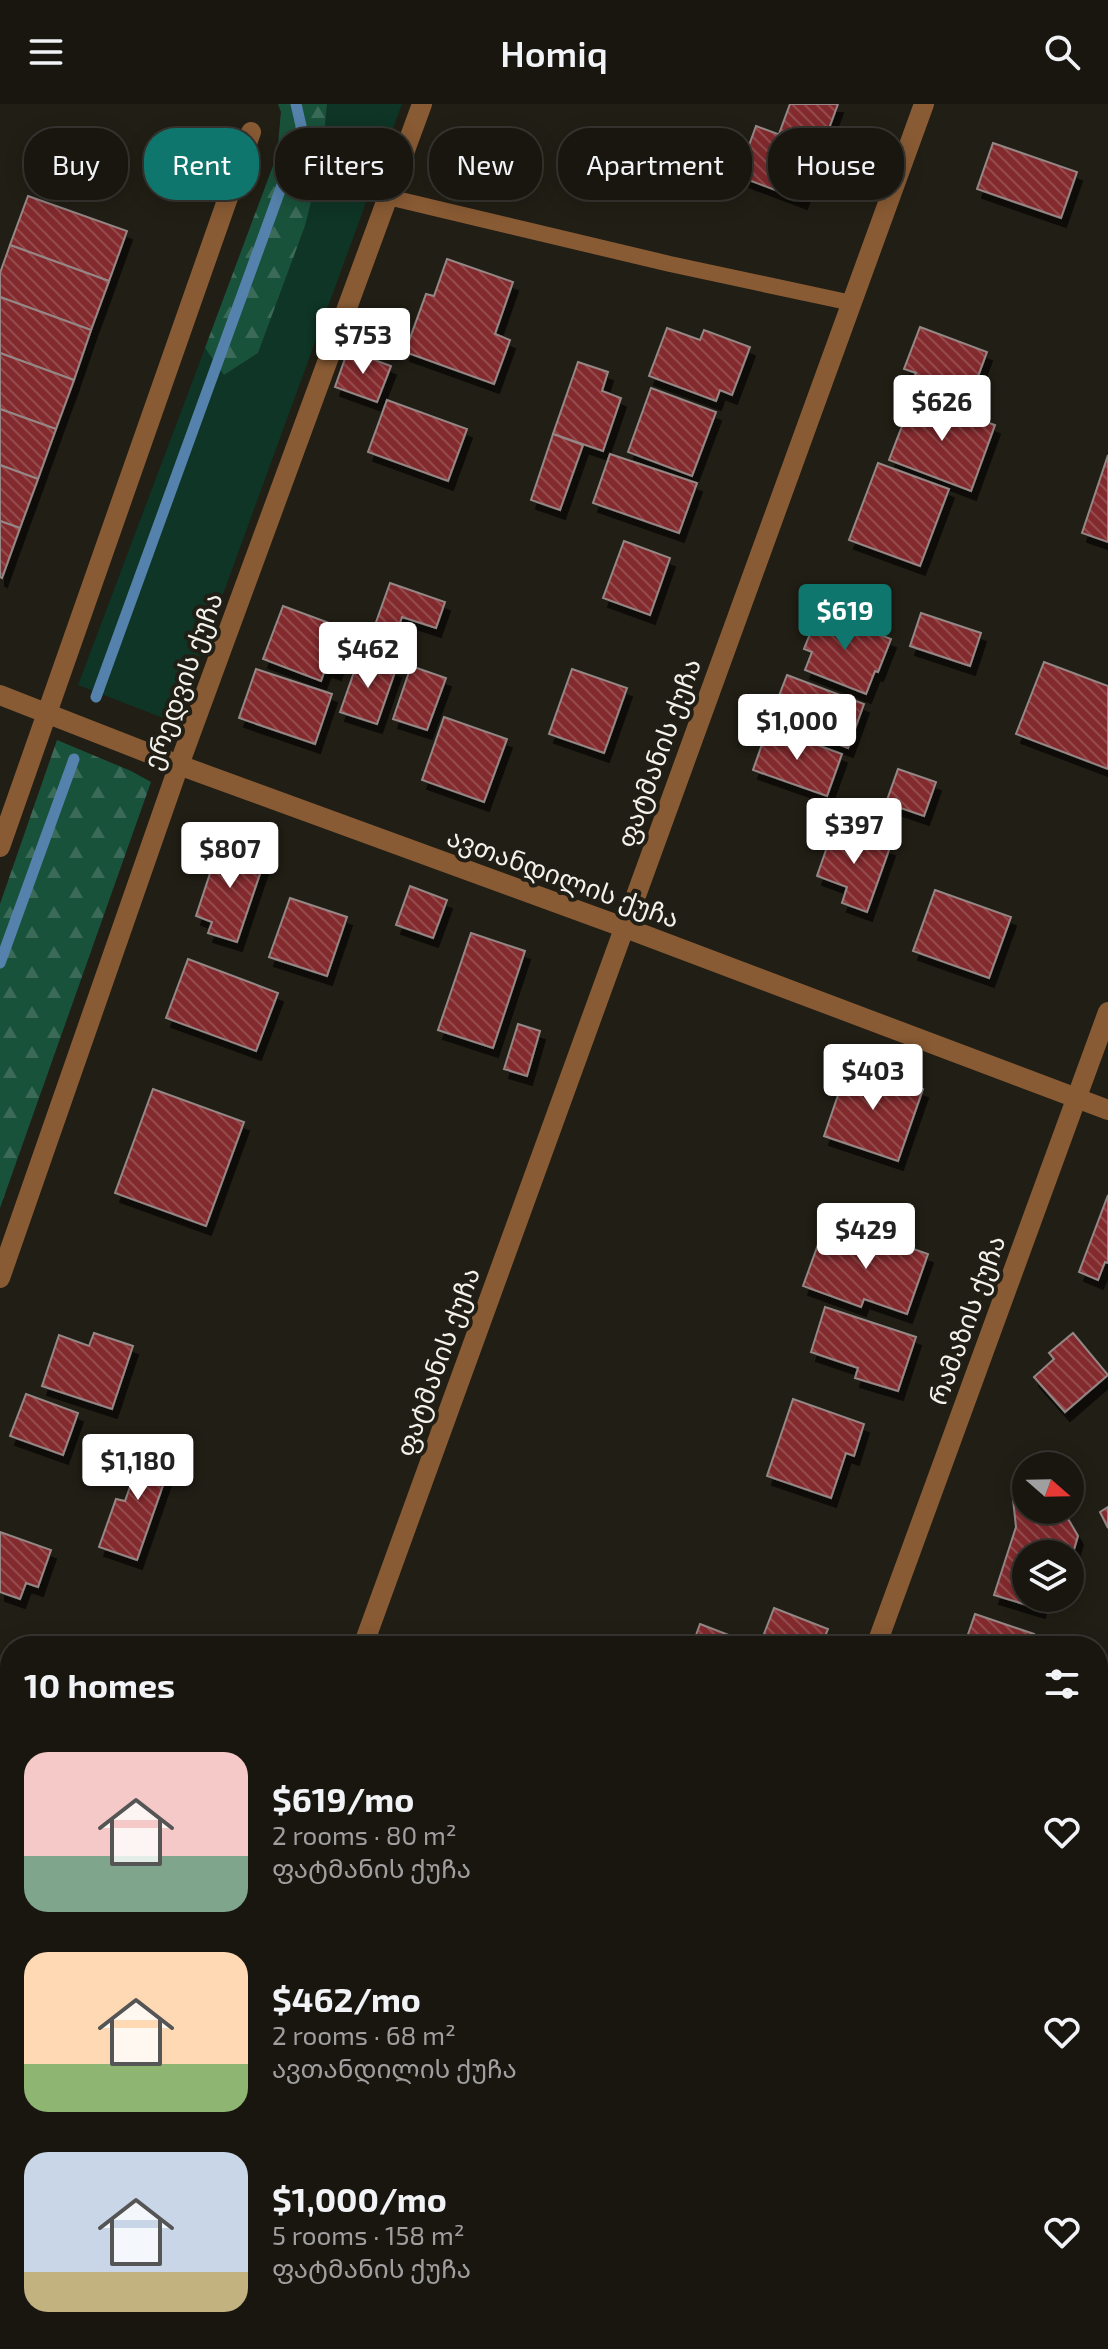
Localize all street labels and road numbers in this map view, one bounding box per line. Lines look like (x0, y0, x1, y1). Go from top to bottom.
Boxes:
street label: ერედვის ქუჩა (135, 588, 230, 774)
street label: ფატმანის ქუჩა (609, 654, 707, 852)
street label: ავთანდილის ქუჩა (442, 820, 684, 935)
street label: რამაზის ქუჩა (921, 1231, 1012, 1409)
street label: ფატმანის ქუჩა (388, 1263, 486, 1461)

